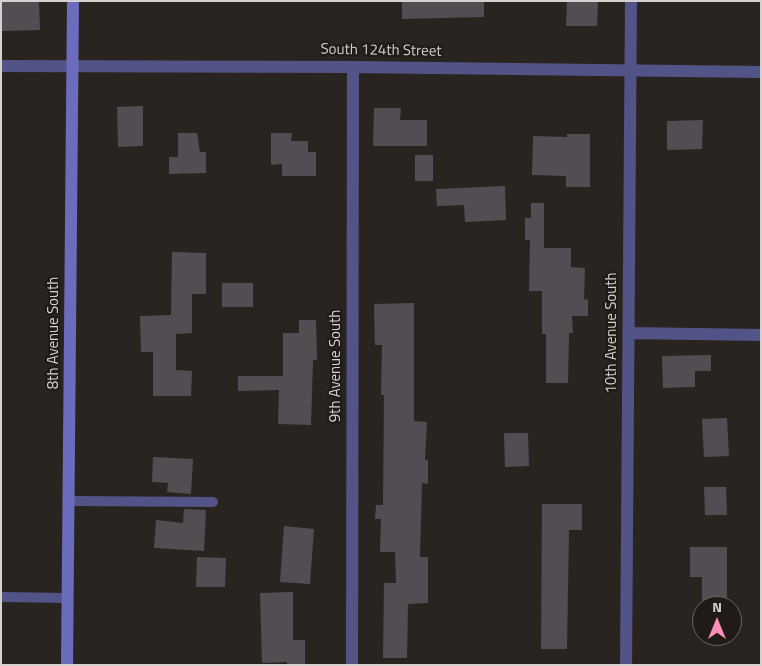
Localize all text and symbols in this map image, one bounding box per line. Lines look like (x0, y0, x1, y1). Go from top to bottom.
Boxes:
street label: South 124th Street (320, 41, 442, 61)
street label: 10th Avenue South (603, 273, 621, 393)
street label: 8th Avenue South (45, 277, 63, 389)
street label: 9th Avenue South (327, 310, 345, 422)
north arrow (692, 596, 742, 646)
text: N (712, 596, 722, 617)

